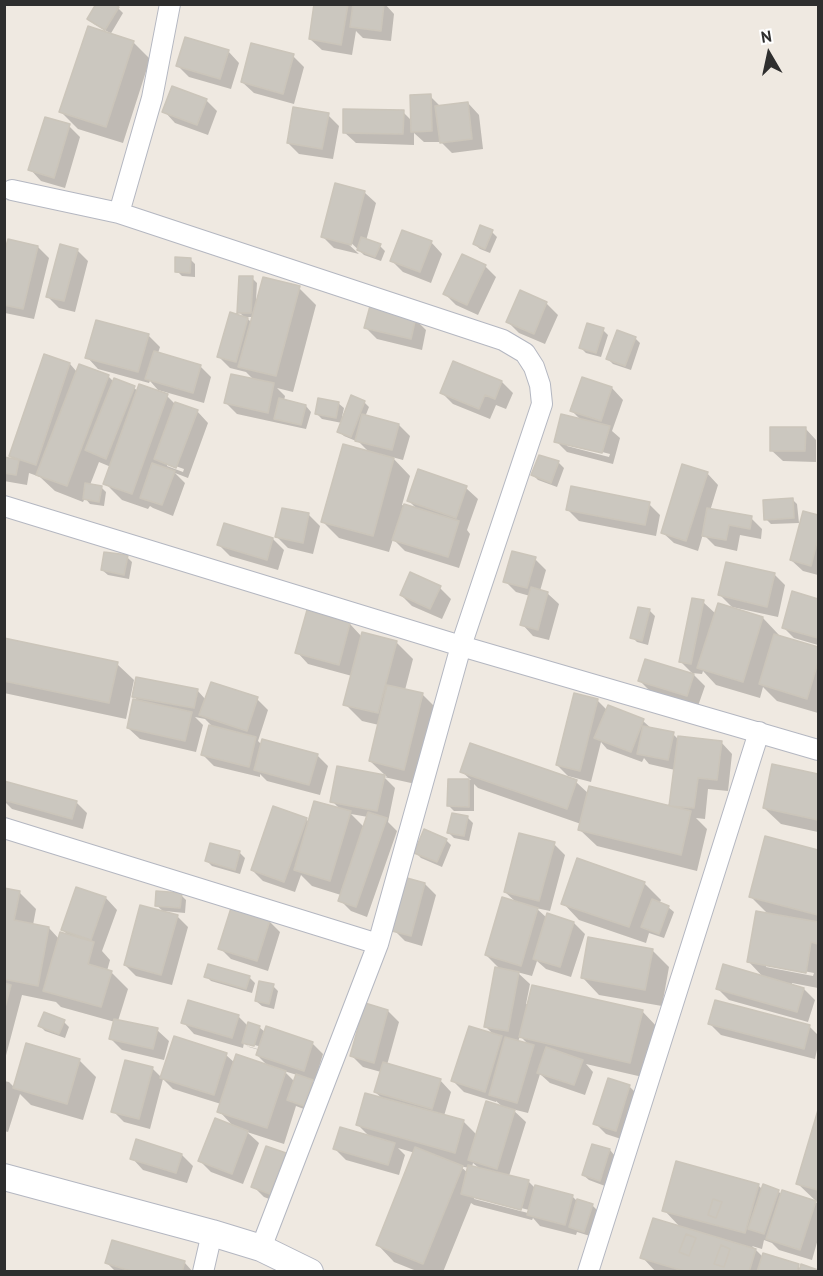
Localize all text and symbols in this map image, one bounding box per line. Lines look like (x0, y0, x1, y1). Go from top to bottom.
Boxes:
north arrow (739, 24, 799, 84)
text: N (759, 26, 773, 47)

